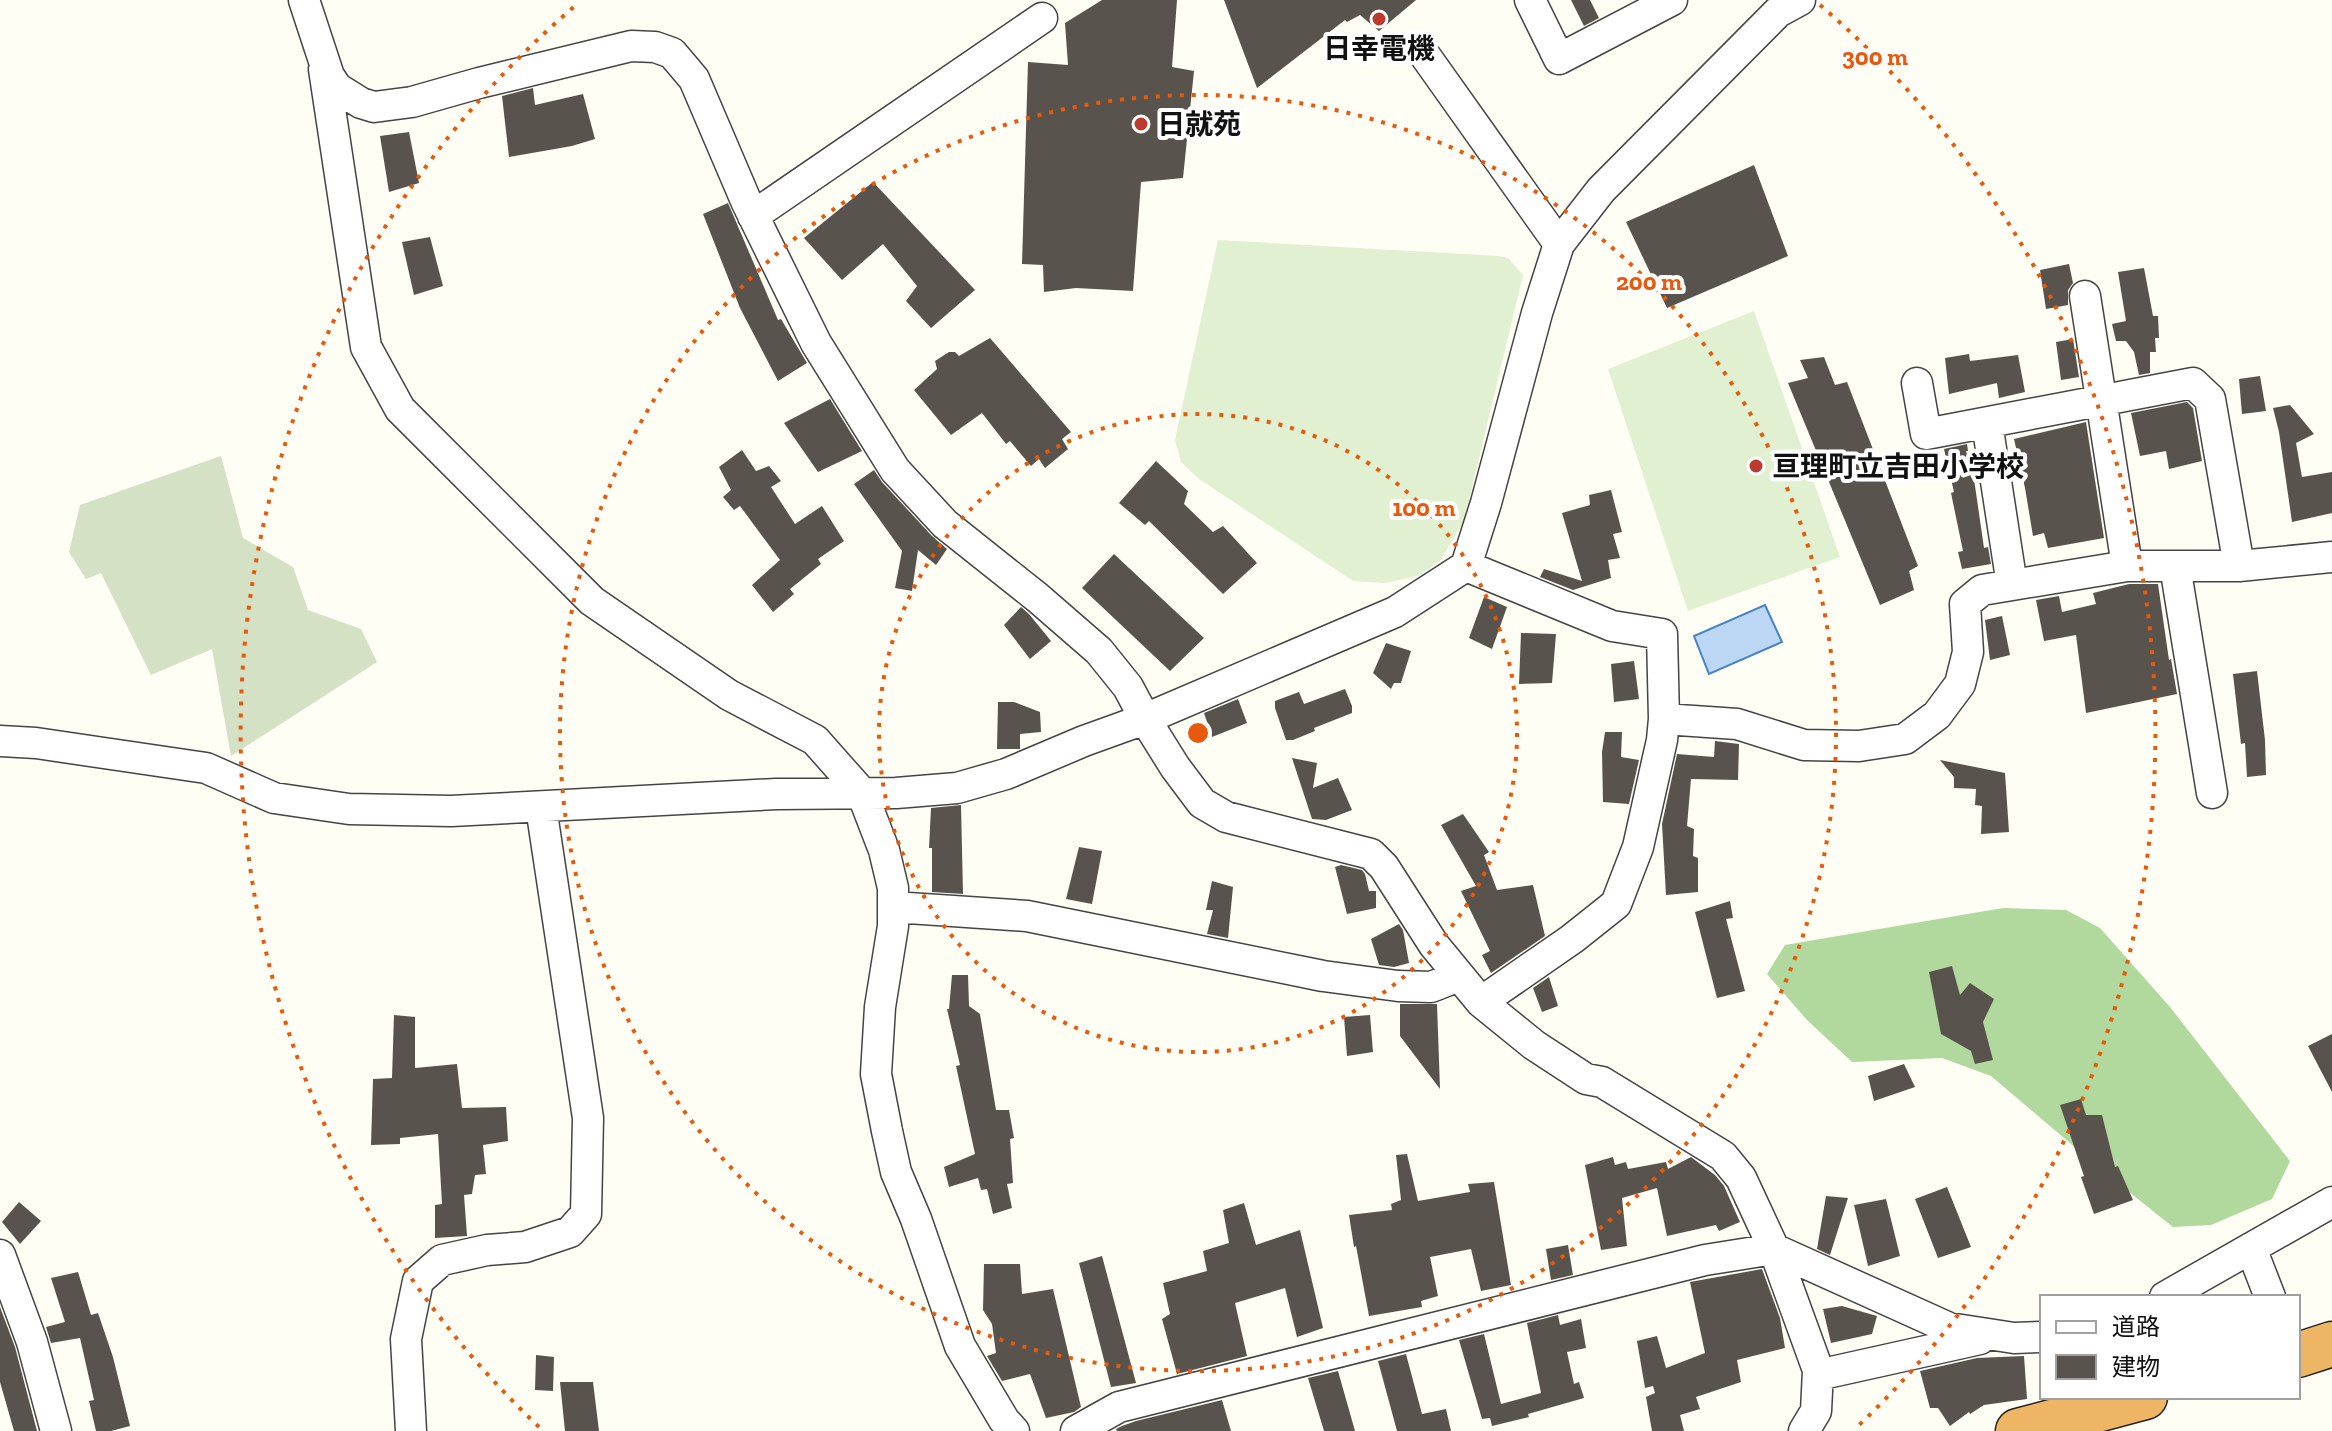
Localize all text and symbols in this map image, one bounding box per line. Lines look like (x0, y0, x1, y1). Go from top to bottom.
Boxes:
marker: 日幸電機 (1370, 10, 1388, 28)
place label: 日幸電機 (1323, 32, 1435, 65)
text: 300 m (1842, 42, 1908, 71)
place label: 日就苑 (1157, 108, 1241, 141)
marker: 日就苑 (1132, 115, 1150, 133)
text: 200 m (1616, 267, 1682, 296)
place label: 亘理町立吉田小学校 (1772, 450, 2024, 483)
marker: 亘理町立吉田小学校 (1747, 457, 1765, 475)
text: 100 m (1393, 493, 1455, 522)
centre of rings (1184, 719, 1212, 747)
legend (2040, 1295, 2300, 1399)
text: 道路 (2112, 1312, 2160, 1341)
text: 建物 (2112, 1352, 2160, 1381)

